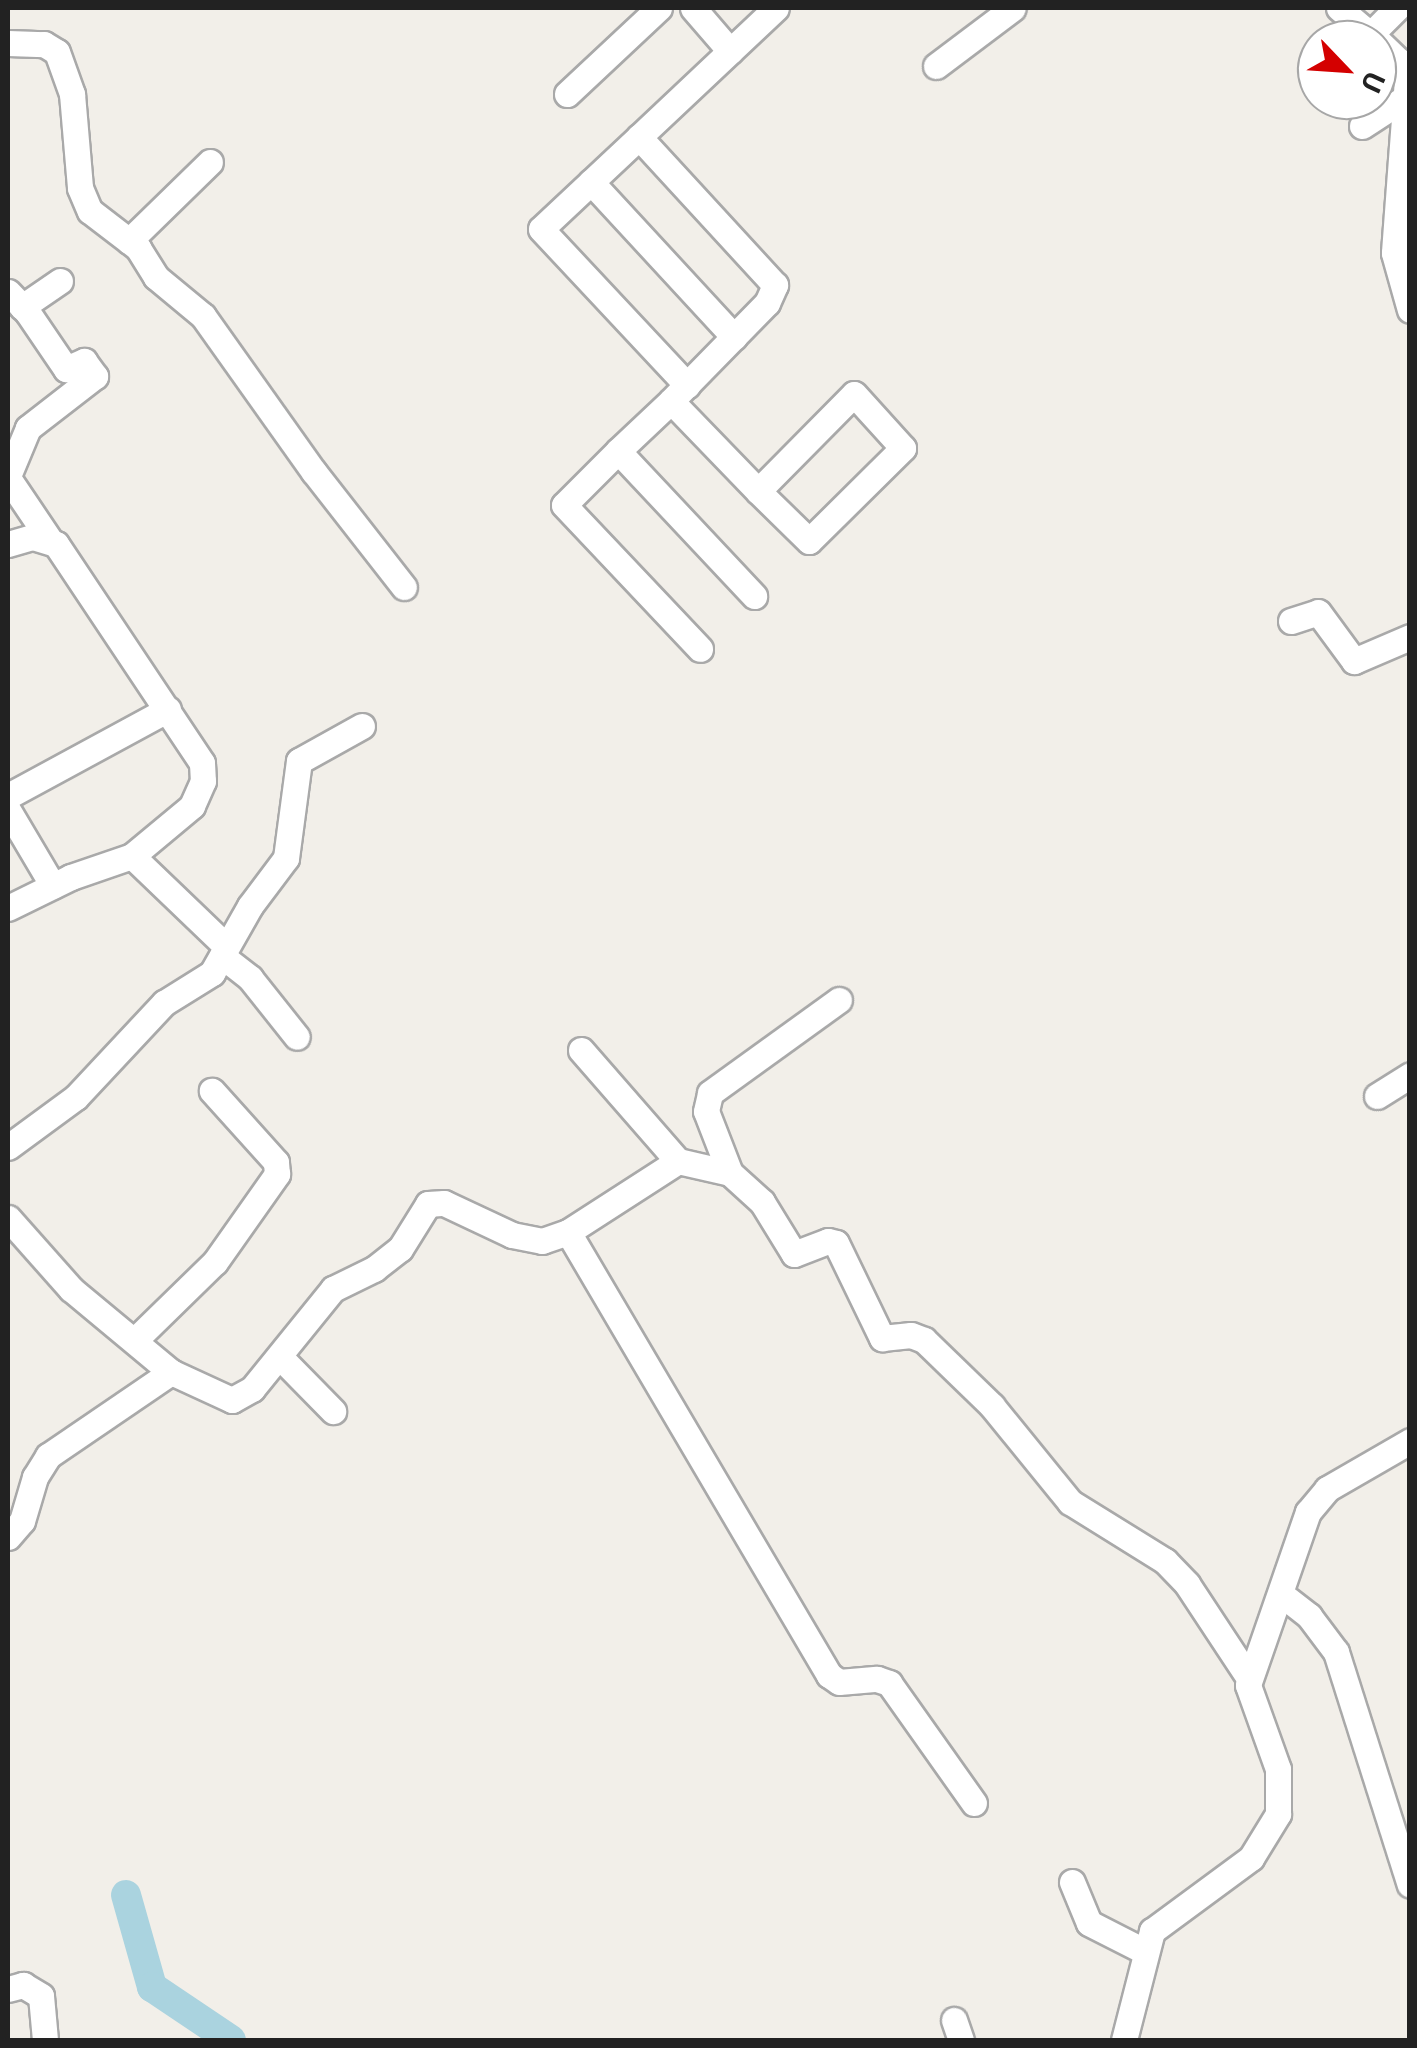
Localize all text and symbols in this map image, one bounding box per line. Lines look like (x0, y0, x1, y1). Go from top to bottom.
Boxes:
north arrow (1297, 20, 1397, 120)
text: U (1354, 67, 1392, 97)

